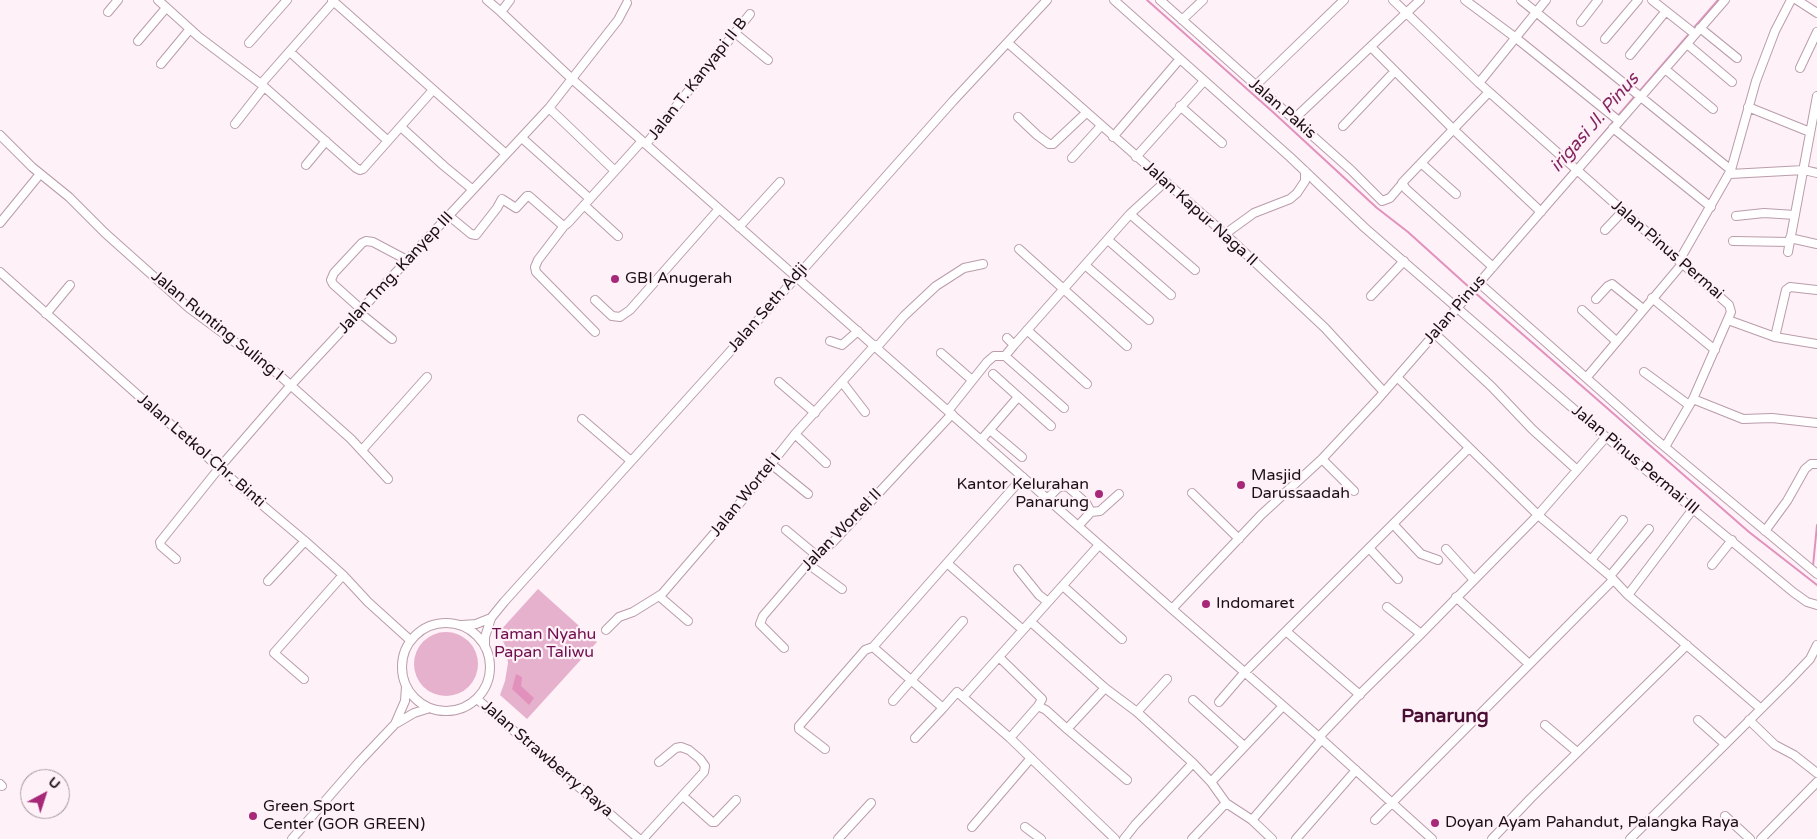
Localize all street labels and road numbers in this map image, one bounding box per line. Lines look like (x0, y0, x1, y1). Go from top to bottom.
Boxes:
street label: Jalan T. Kanyapi II B (644, 14, 752, 144)
street label: Jalan Pakis (1244, 75, 1320, 143)
street label: Jalan Kapur Naga II (1139, 158, 1261, 270)
street label: Jalan Pinus Permai (1607, 196, 1727, 304)
street label: Jalan Tmg. Kanyep III (334, 208, 458, 338)
street label: Jalan Seth Adji (724, 259, 812, 357)
street label: Jalan Runting Suling I (147, 267, 287, 385)
street label: Jalan Pinus (1420, 272, 1490, 348)
street label: Jalan Letkol Chr. Binti (133, 390, 269, 512)
street label: Jalan Pinus Permai III (1567, 401, 1703, 519)
street label: Jalan Wortel I (706, 449, 786, 541)
street label: Jalan Wortel II (798, 485, 886, 575)
street label: Jalan Strawberry Raya (477, 696, 617, 822)

